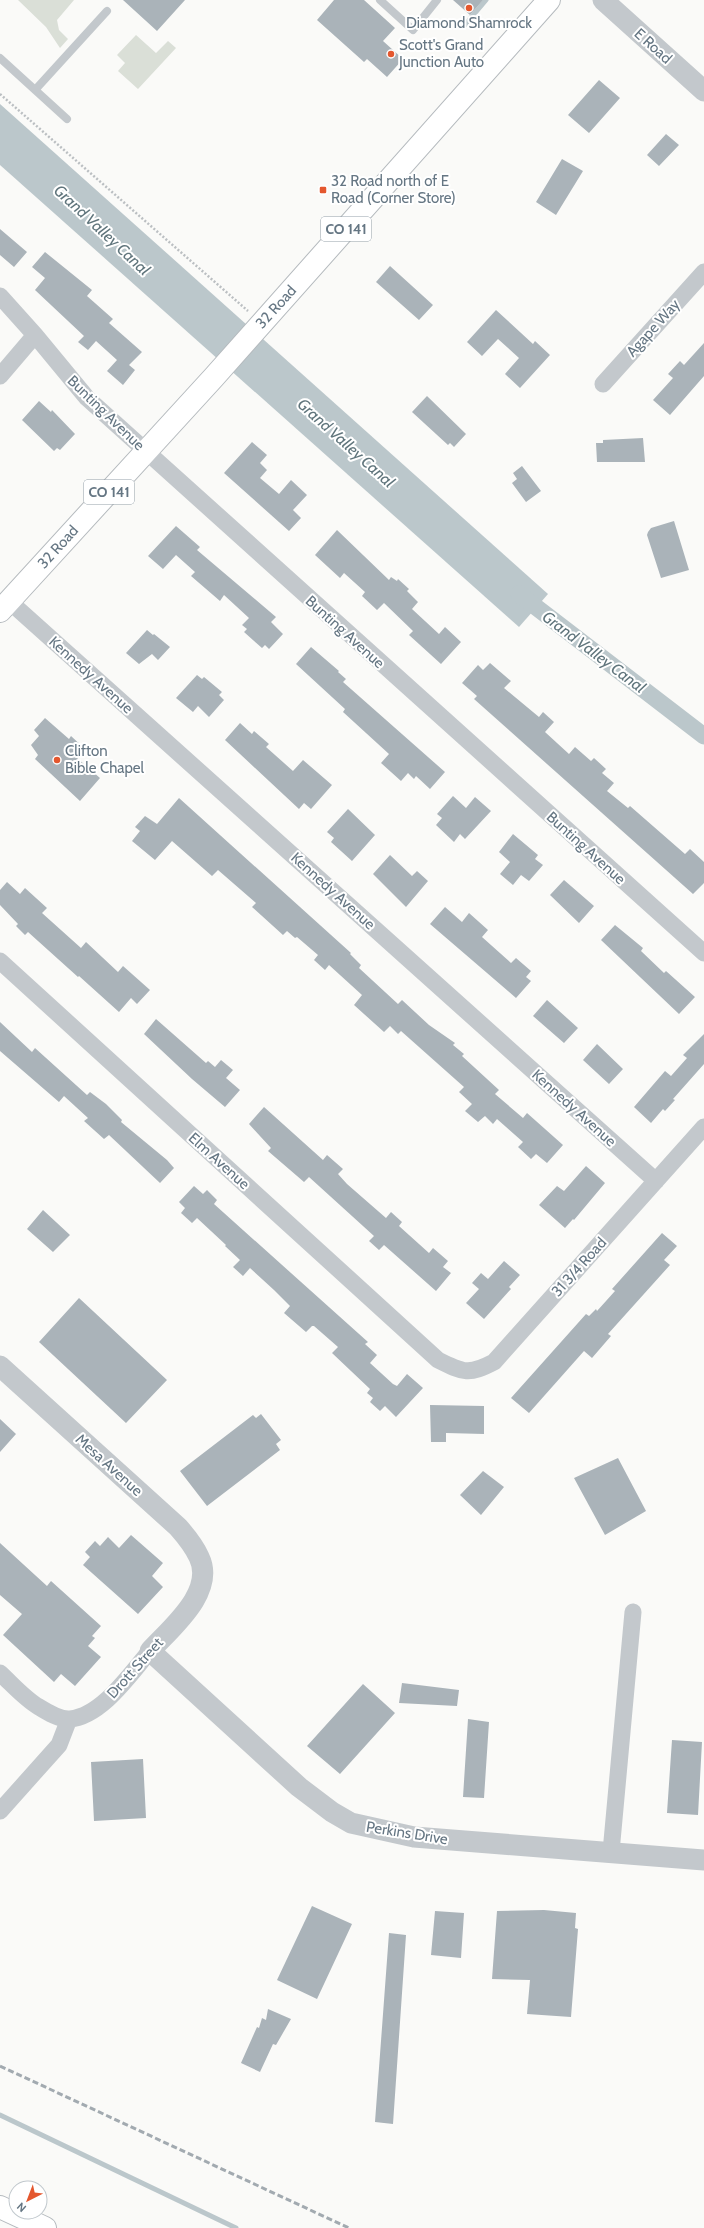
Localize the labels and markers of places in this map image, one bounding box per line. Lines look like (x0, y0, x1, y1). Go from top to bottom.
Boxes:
marker: Diamond Shamrock (464, 3, 474, 13)
place label: Diamond Shamrock (406, 14, 532, 32)
place label: Scott's Grand Junction Auto (398, 36, 484, 71)
marker: Scott's Grand Junction Auto (386, 49, 396, 59)
place label: 32 Road north of E Road (Corner Store) (331, 172, 456, 207)
marker: 32 Road north of E Road (Corner Store) (318, 185, 328, 195)
place label: Clifton Bible Chapel (65, 742, 144, 777)
marker: Clifton Bible Chapel (52, 755, 62, 765)

